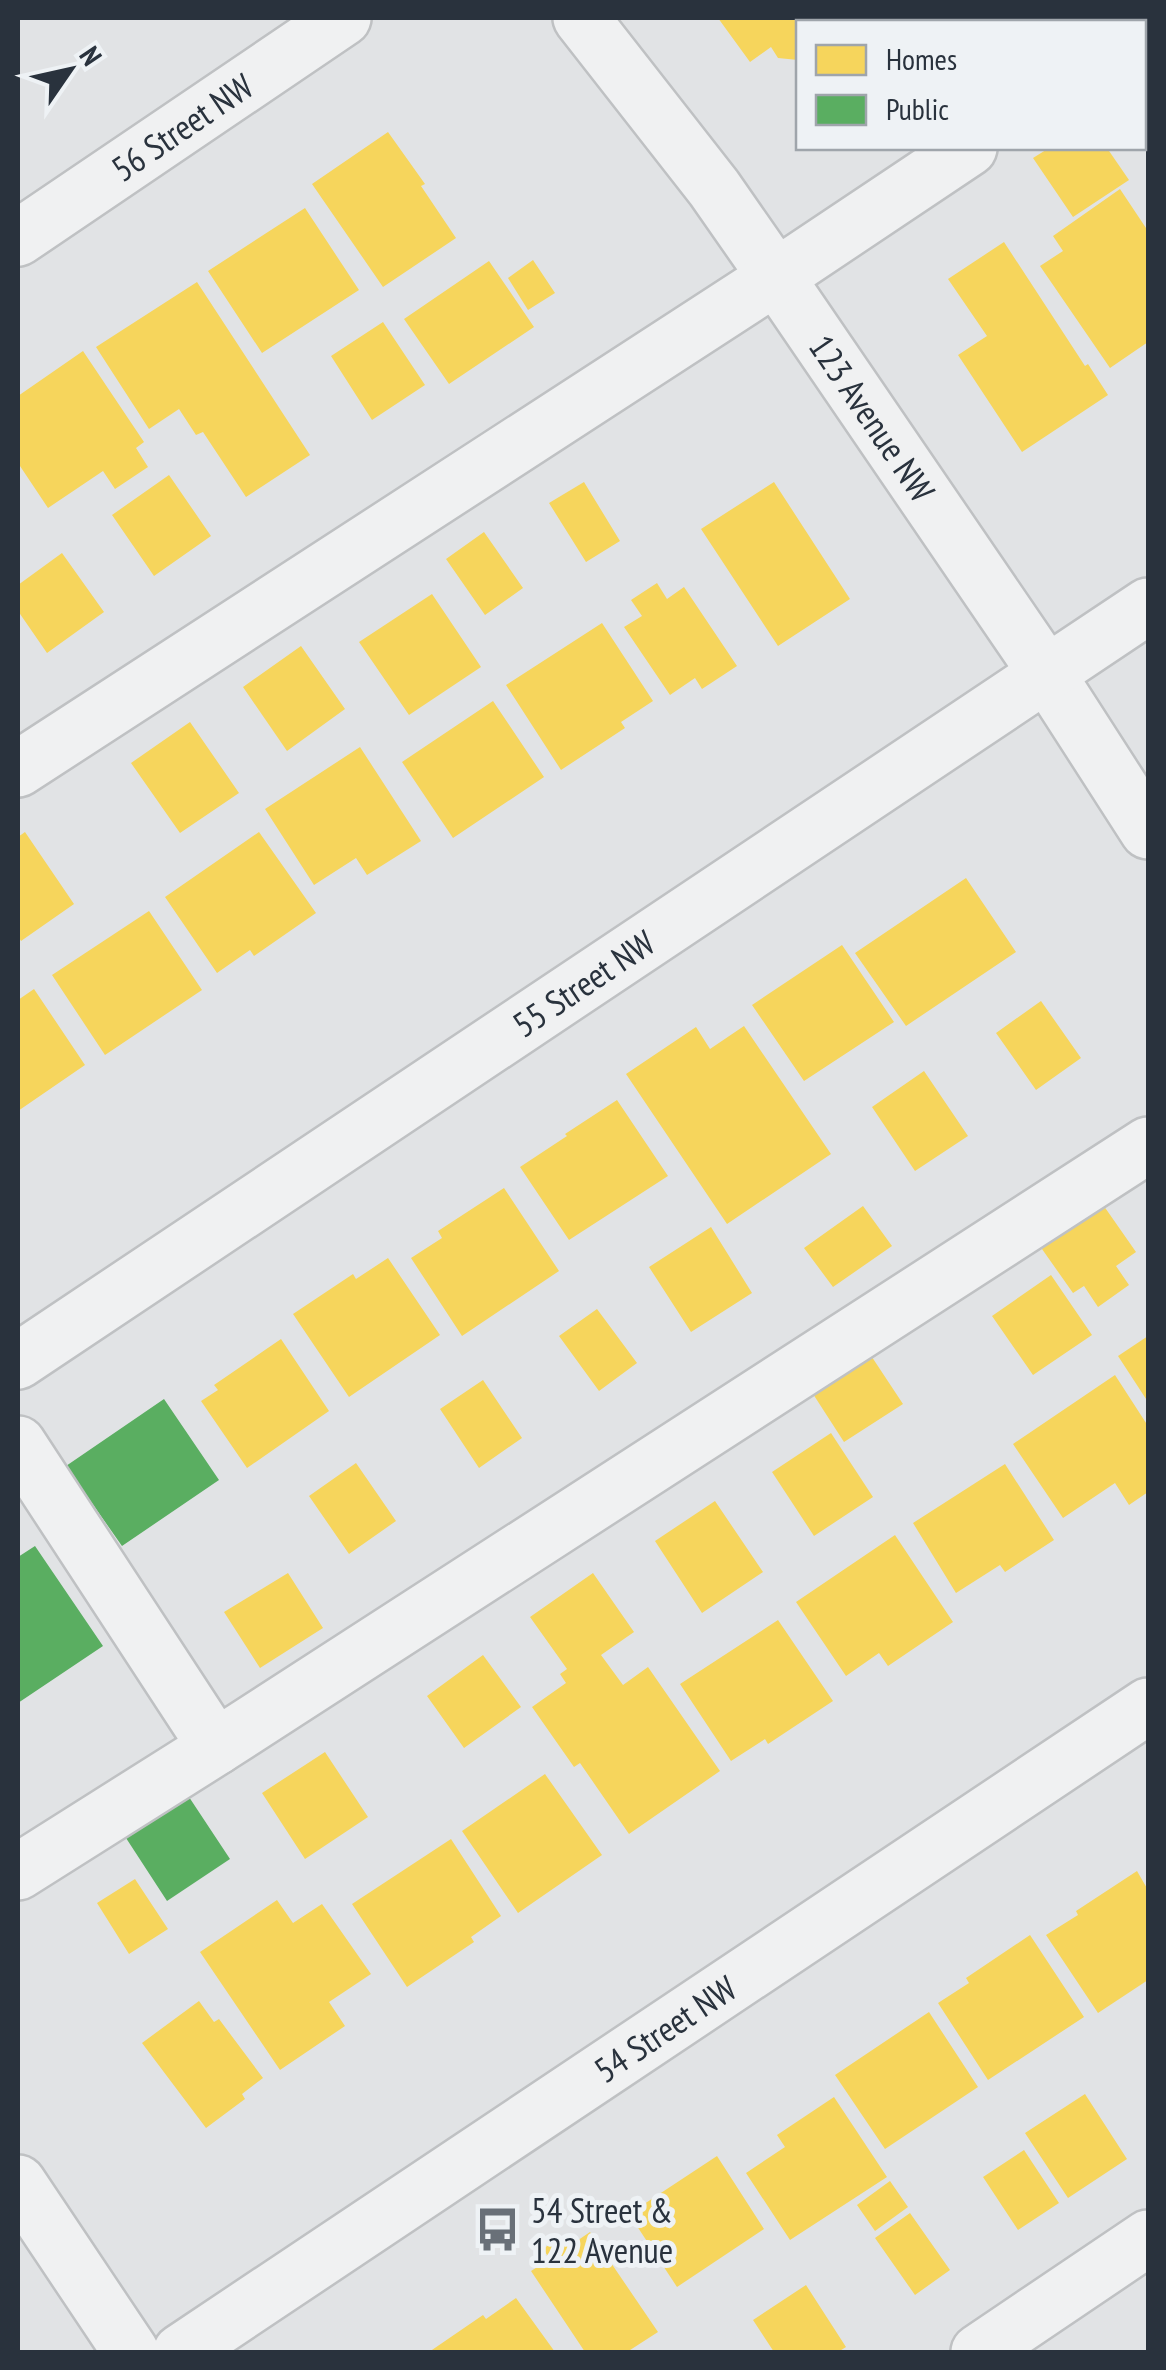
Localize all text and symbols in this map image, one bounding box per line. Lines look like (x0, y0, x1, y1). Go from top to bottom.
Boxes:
north arrow (20, 20, 120, 120)
legend (796, 20, 1146, 150)
text: N (72, 39, 111, 72)
text: Homes (886, 39, 957, 78)
street label: 56 Street NW (102, 62, 262, 191)
text: Public (886, 89, 949, 128)
street label: 123 Avenue NW (799, 326, 946, 511)
street label: 55 Street NW (504, 919, 664, 1047)
street label: 54 Street NW (585, 1965, 745, 2093)
place label: 54 Street & 122 Avenue (531, 2187, 673, 2273)
bus stop icon: 54 Street & 122 Avenue (474, 2206, 522, 2254)

